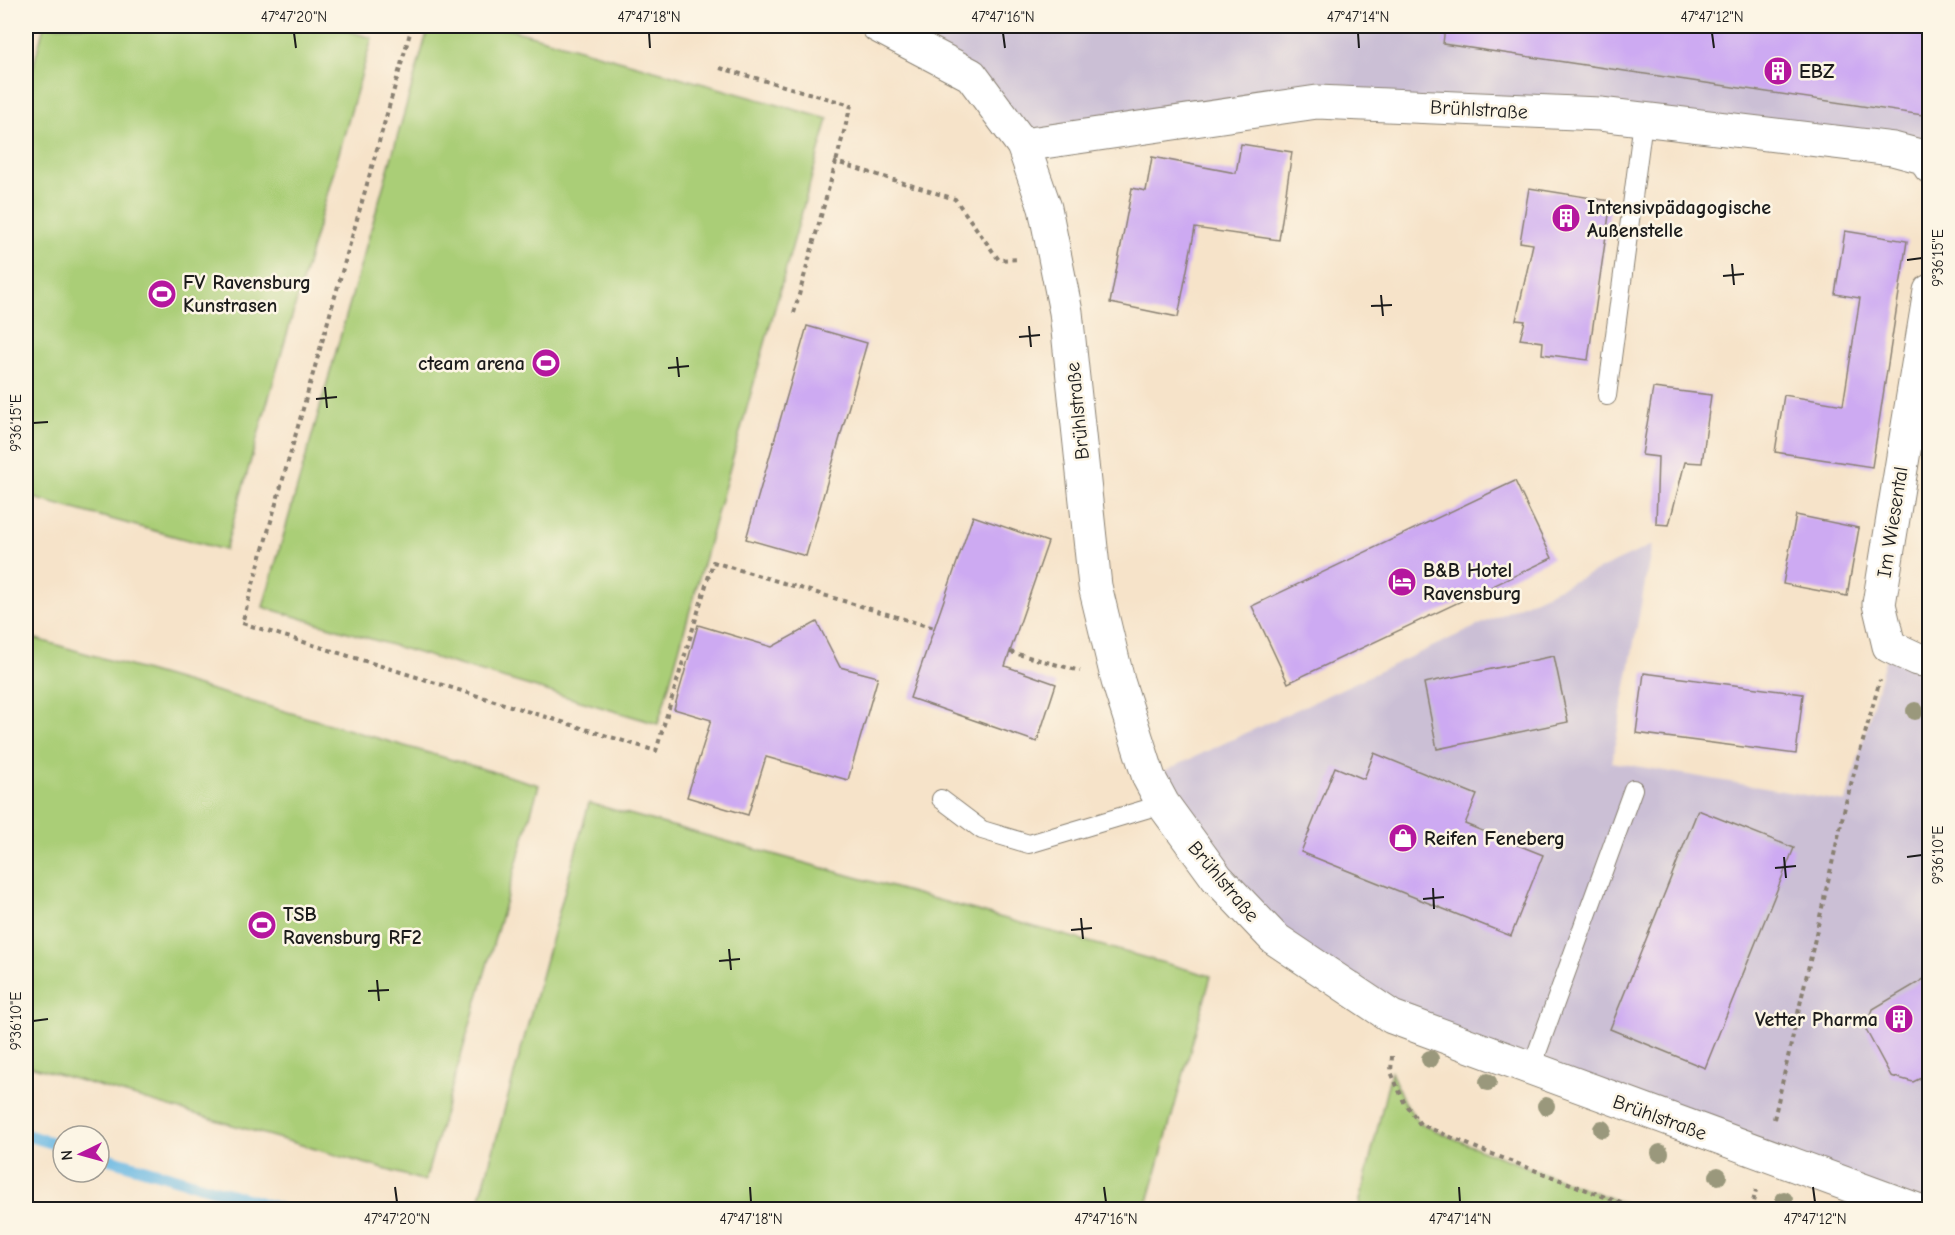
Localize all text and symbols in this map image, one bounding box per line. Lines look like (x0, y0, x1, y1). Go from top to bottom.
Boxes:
text: 47°47'20"N (261, 8, 327, 26)
text: 47°47'18"N (617, 8, 681, 26)
text: 47°47'16"N (971, 8, 1035, 26)
text: 47°47'14"N (1327, 8, 1389, 26)
text: 47°47'12"N (1680, 8, 1744, 26)
building icon: EBZ (1762, 55, 1794, 87)
place label: EBZ (1799, 60, 1835, 83)
street label: Brühlstraße (1429, 95, 1529, 124)
place label: Intensivpädagogische Außenstelle (1587, 196, 1771, 242)
building icon: Intensivpädagogische Außenstelle (1550, 202, 1582, 234)
text: 9°36'15"E (1929, 229, 1947, 287)
place label: FV Ravensburg Kunstrasen (183, 271, 311, 317)
sports icon: FV Ravensburg Kunstrasen (146, 278, 178, 310)
sports icon: cteam arena (530, 347, 562, 379)
place label: cteam arena (418, 352, 525, 375)
street label: Brühlstraße (1061, 361, 1094, 461)
text: 9°36'15"E (7, 394, 25, 452)
street label: Im Wiesental (1872, 465, 1913, 579)
place label: B&B Hotel Ravensburg (1423, 559, 1521, 605)
hotel icon: B&B Hotel Ravensburg (1386, 566, 1418, 598)
shop icon: Reifen Feneberg (1387, 822, 1419, 854)
text: 9°36'10"E (1929, 826, 1947, 884)
place label: Reifen Feneberg (1424, 827, 1565, 850)
street label: Brühlstraße (1183, 836, 1264, 926)
place label: TSB Ravensburg RF2 (283, 903, 422, 949)
sports icon: TSB Ravensburg RF2 (246, 909, 278, 941)
text: 9°36'10"E (7, 992, 25, 1050)
building icon: Vetter Pharma (1883, 1003, 1915, 1035)
place label: Vetter Pharma (1755, 1008, 1878, 1031)
street label: Brühlstraße (1610, 1090, 1710, 1145)
north arrow (51, 1124, 111, 1184)
text: N (58, 1149, 76, 1161)
text: 47°47'20"N (364, 1210, 430, 1228)
text: 47°47'18"N (719, 1210, 783, 1228)
text: 47°47'16"N (1074, 1210, 1138, 1228)
text: 47°47'14"N (1429, 1210, 1491, 1228)
text: 47°47'12"N (1783, 1210, 1847, 1228)

